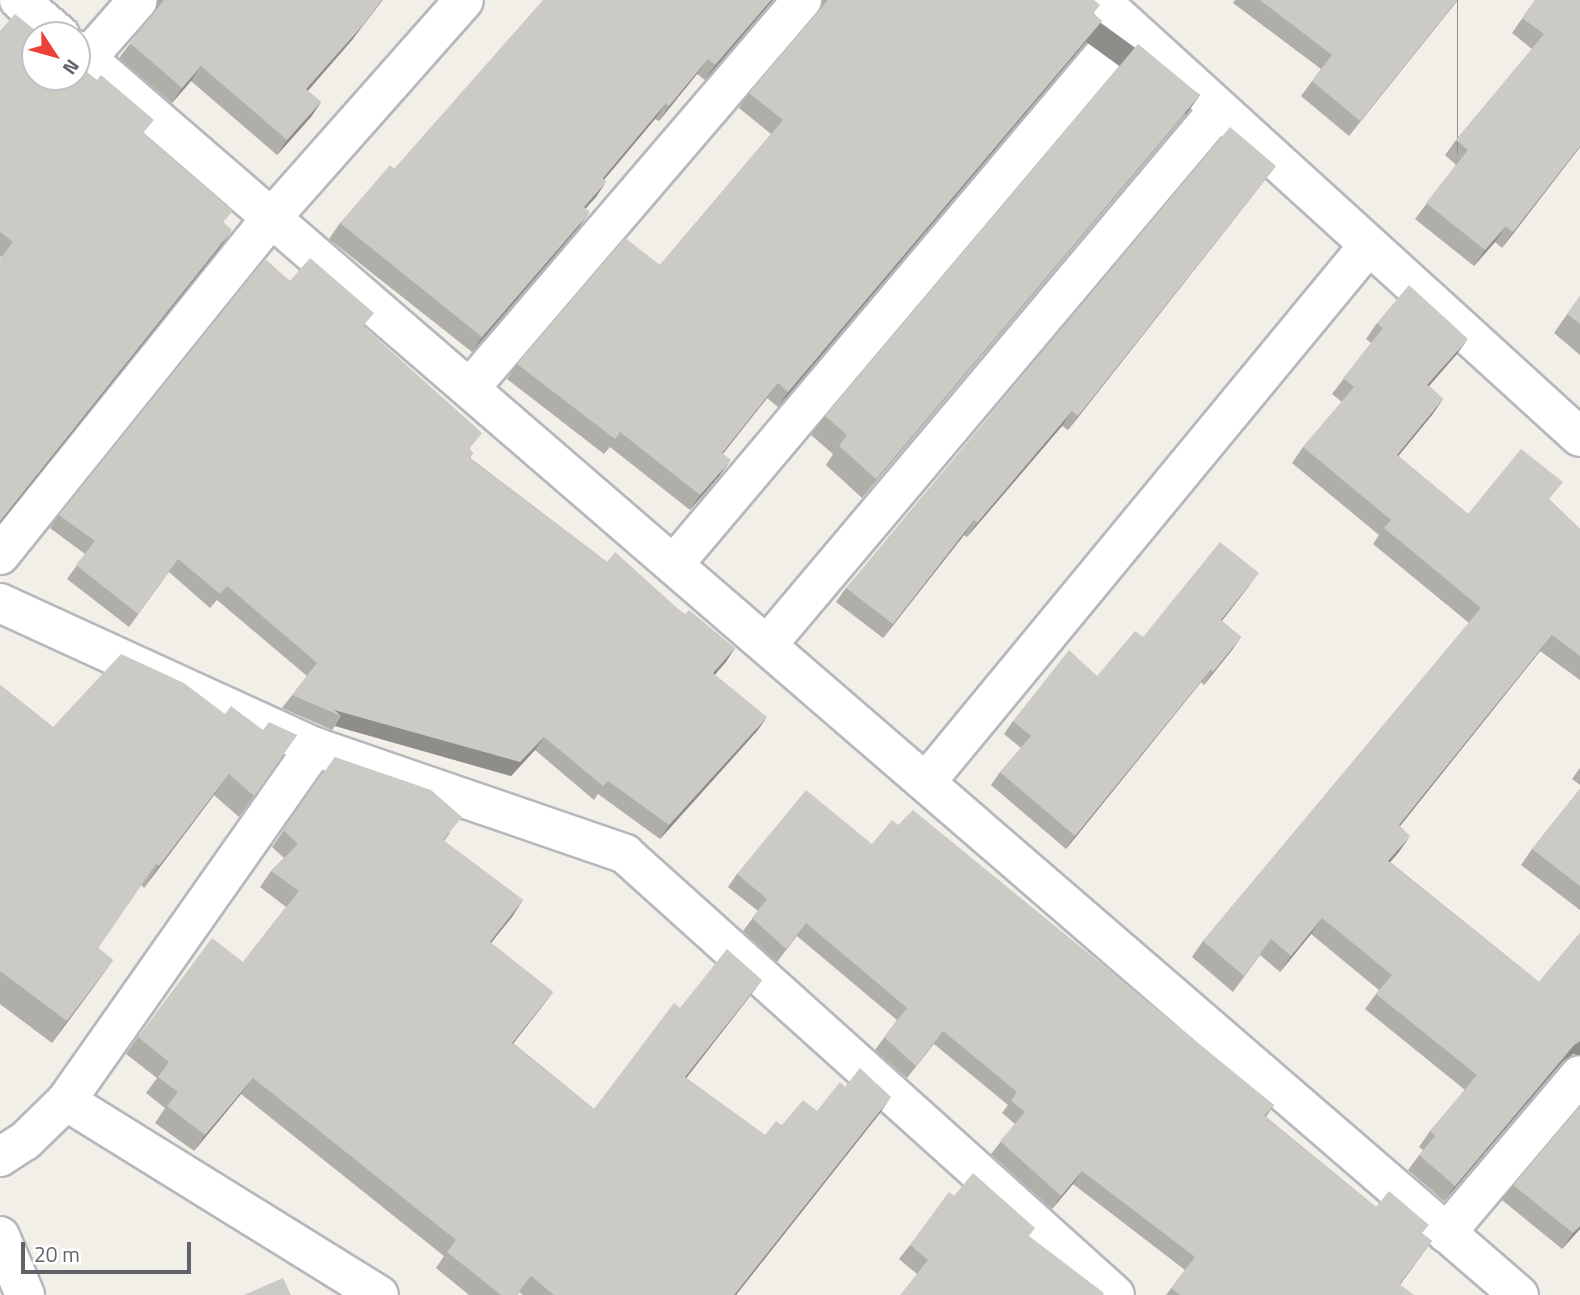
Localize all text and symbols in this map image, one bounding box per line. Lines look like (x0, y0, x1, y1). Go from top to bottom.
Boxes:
north arrow (21, 21, 91, 91)
text: N (56, 54, 87, 81)
scale bar (24, 1228, 194, 1272)
text: 20 m (34, 1238, 80, 1270)

